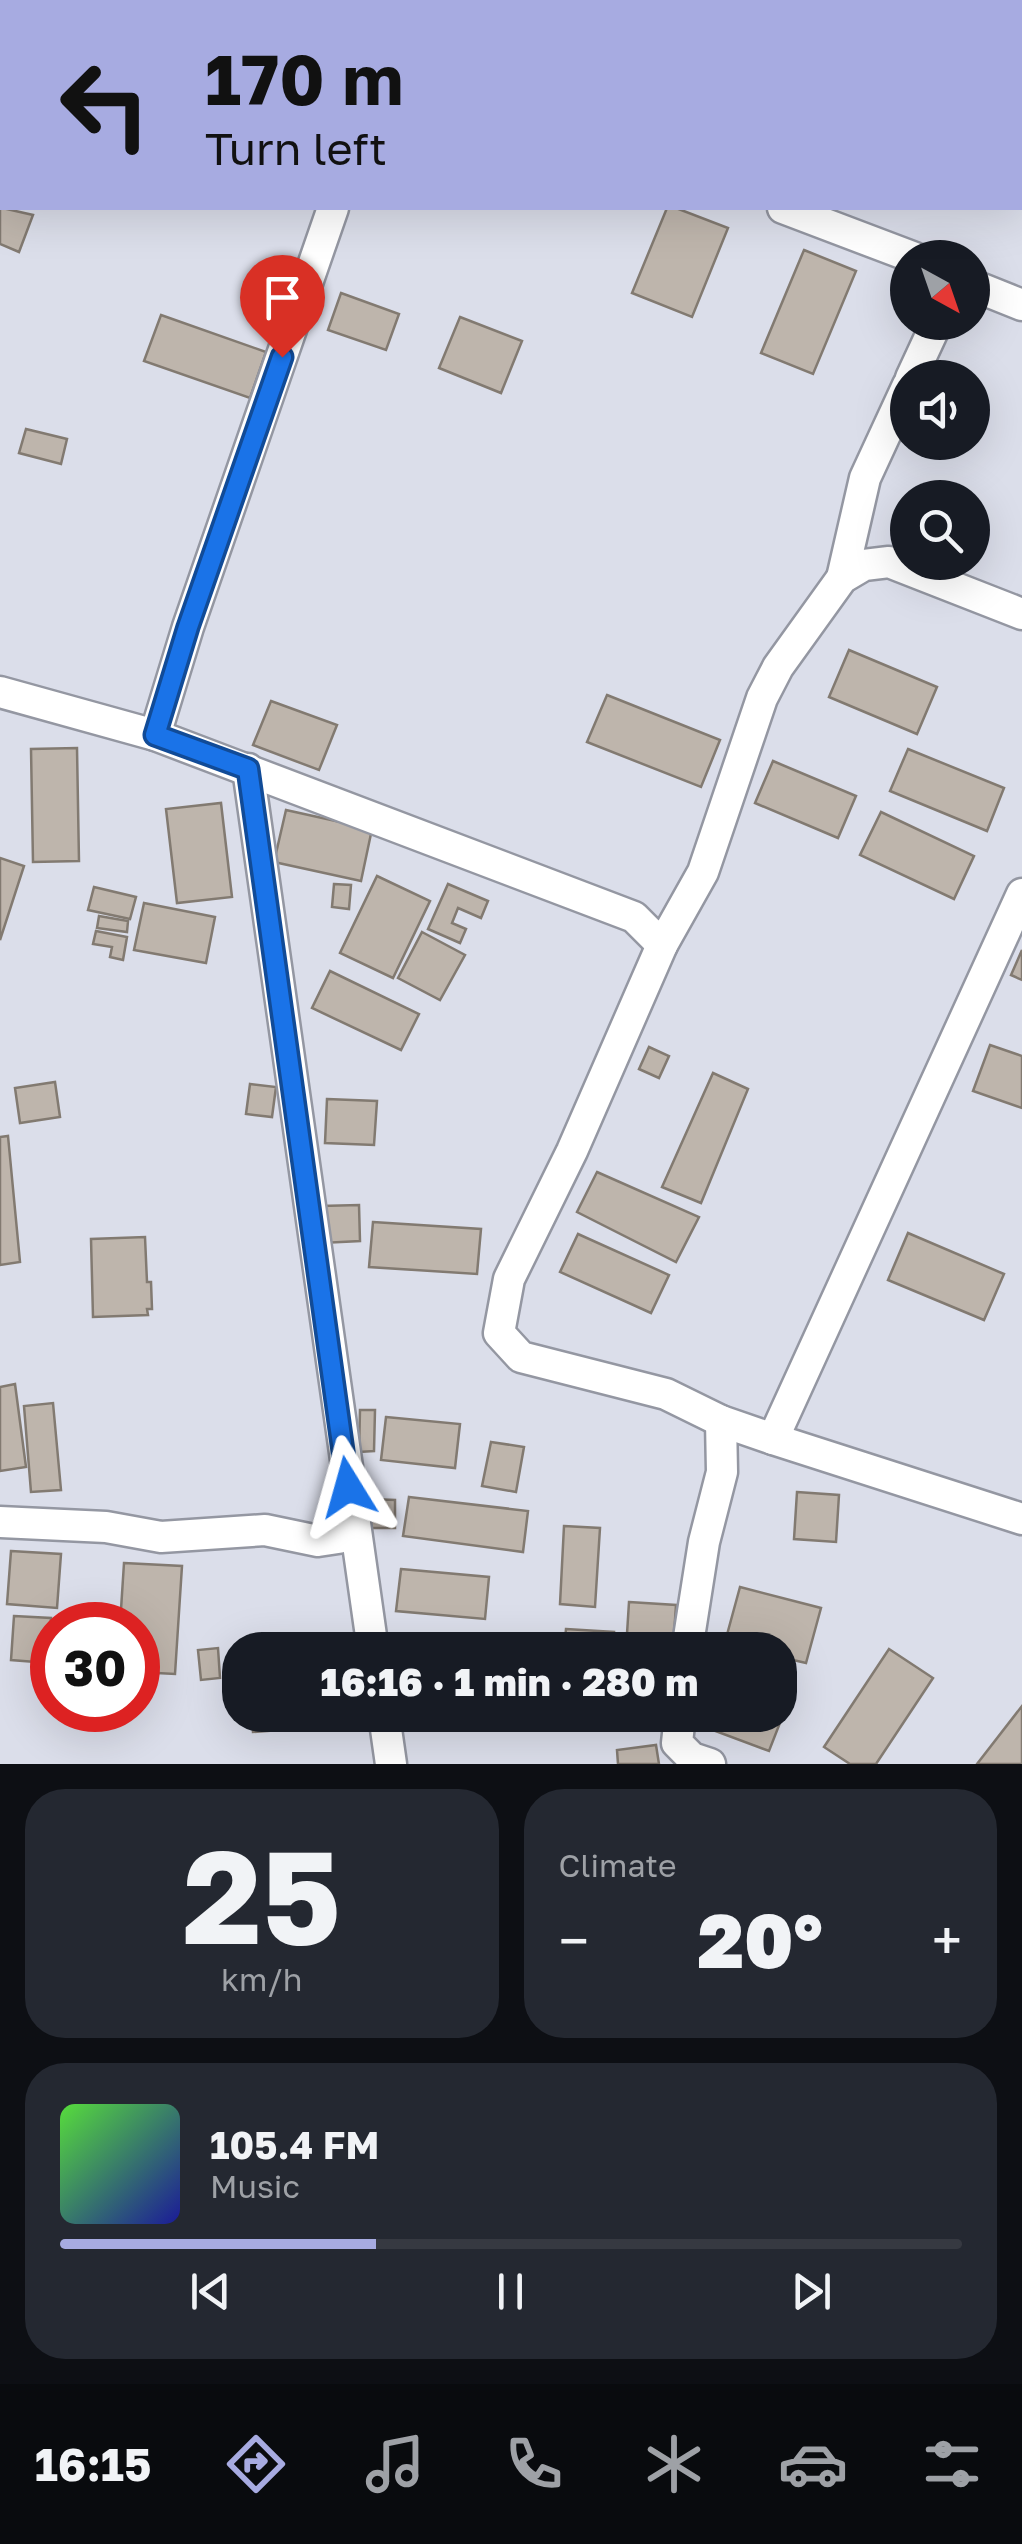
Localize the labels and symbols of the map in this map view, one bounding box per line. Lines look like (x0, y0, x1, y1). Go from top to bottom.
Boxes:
north arrow (890, 240, 990, 340)
pin (240, 255, 325, 358)
position arrow (296, 1435, 400, 1539)
speed limit sign: 30 (30, 1602, 160, 1732)

